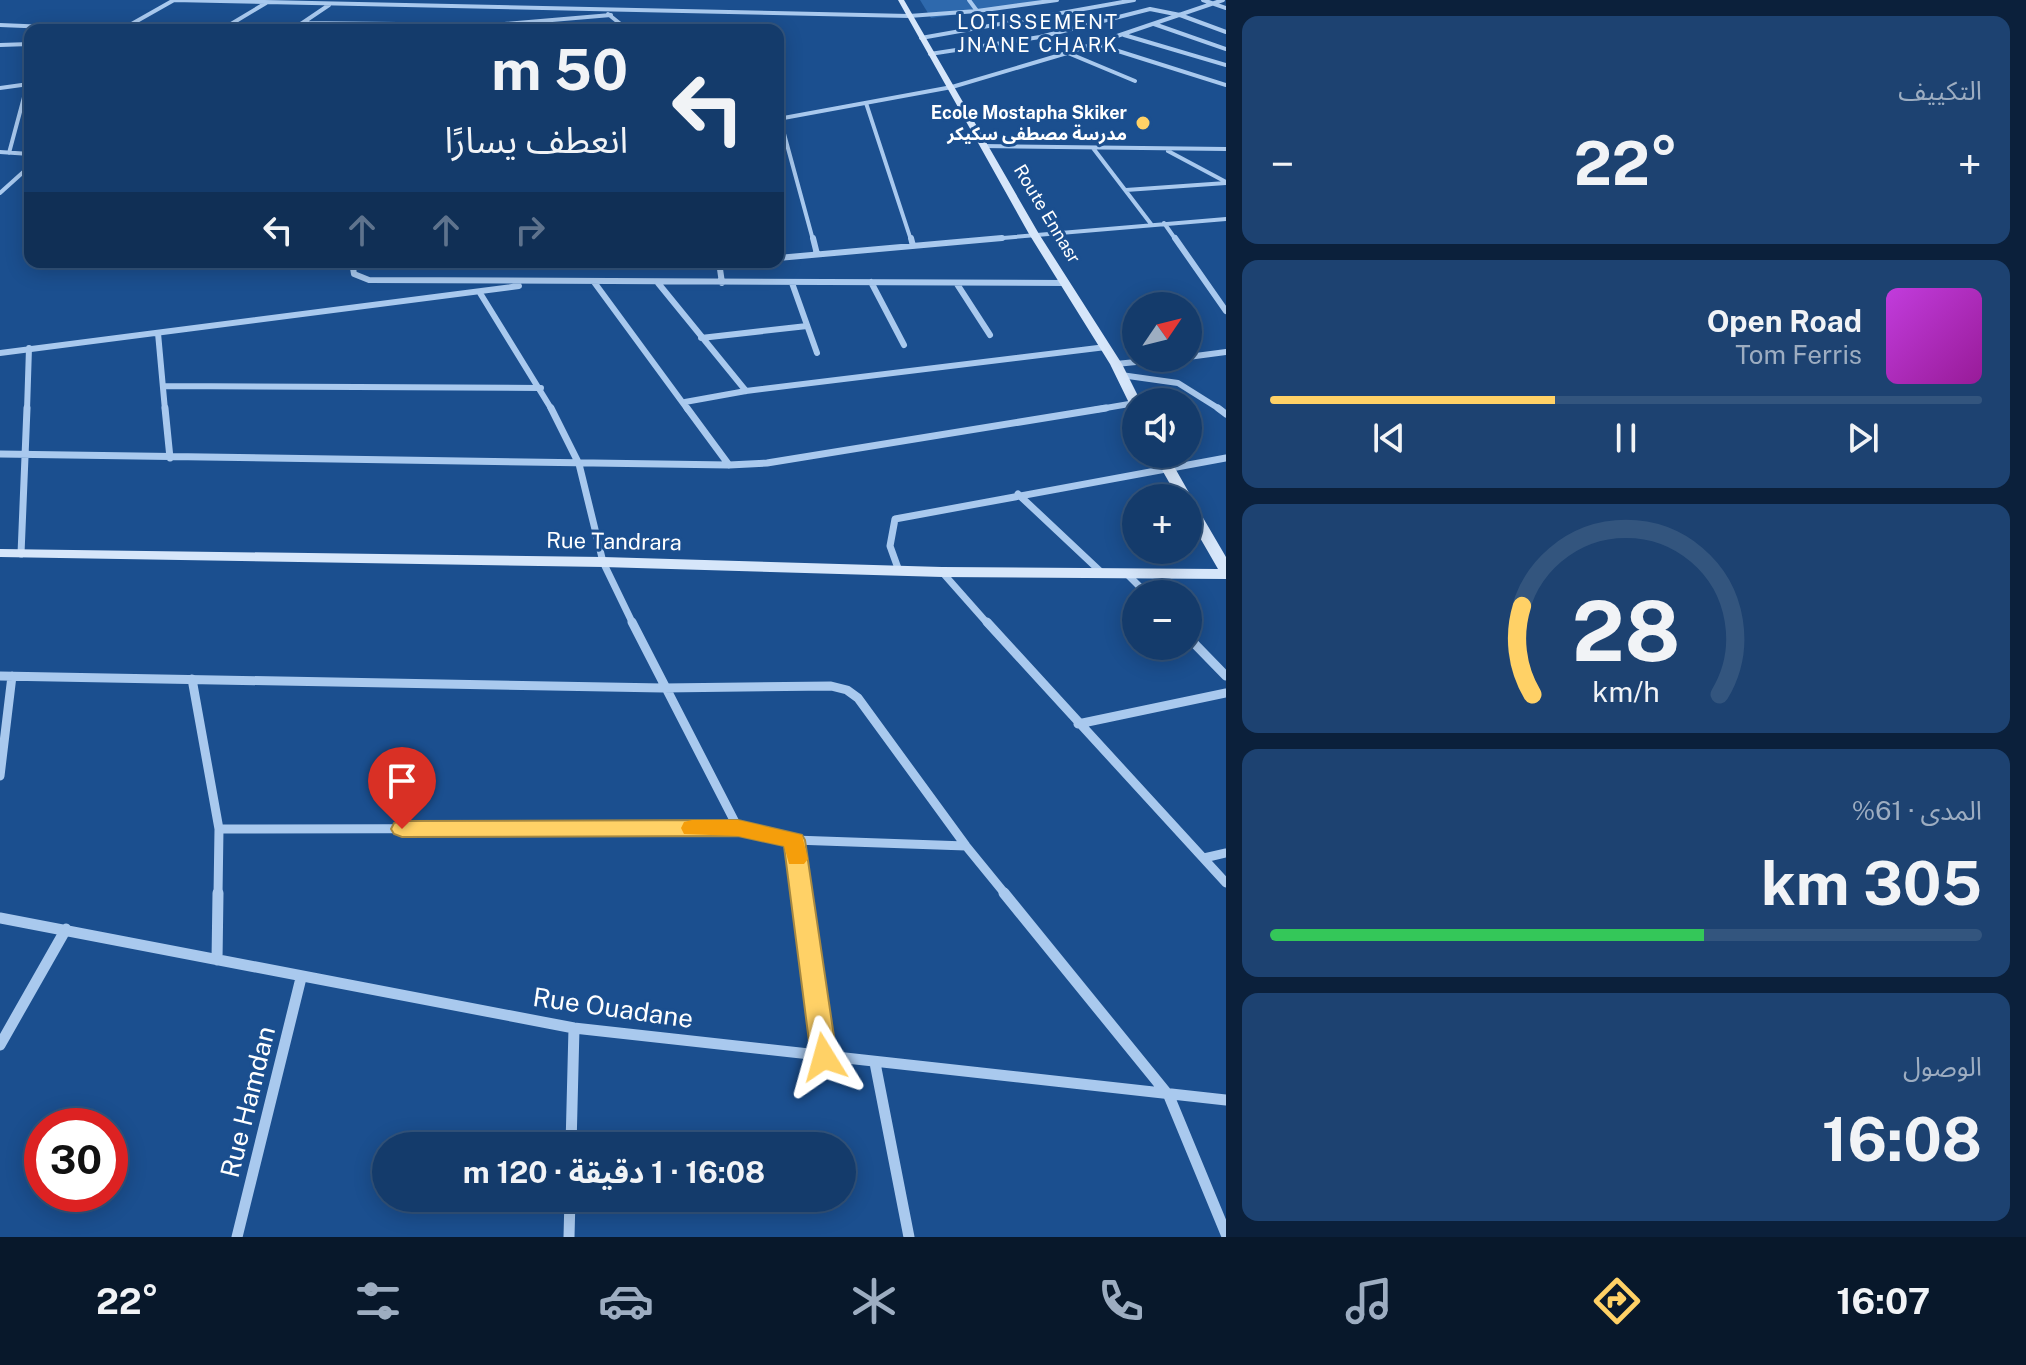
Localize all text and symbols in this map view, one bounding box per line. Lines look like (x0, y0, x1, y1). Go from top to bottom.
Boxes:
district label: LOTISSEMENT JNANE CHARK (957, 10, 1119, 57)
text: 50 m (491, 37, 628, 103)
icon: left (656, 56, 760, 160)
text: التكييف (1898, 75, 1982, 106)
place label: Ecole Mostapha Skiker مدرسة مصطفى سكيكر (931, 102, 1128, 145)
marker: Ecole Mostapha Skiker مدرسة مصطفى سكيكر (1134, 114, 1152, 132)
text: انعطف يسارًا (444, 119, 628, 161)
text: 22° (1574, 128, 1678, 199)
text: − (1270, 138, 1294, 190)
text: + (1958, 138, 1982, 190)
street label: Route Ennasr (1010, 161, 1085, 267)
icon: left (256, 208, 300, 252)
icon: ahead (340, 208, 384, 252)
icon: ahead (424, 208, 468, 252)
icon: right (508, 208, 552, 252)
north arrow (1122, 292, 1202, 372)
map controls (1122, 292, 1202, 660)
text: Open Road (1707, 303, 1862, 339)
text: Tom Ferris (1735, 339, 1862, 370)
button: sound (1122, 388, 1202, 468)
icon: previous (1367, 416, 1411, 460)
icon: pause (1604, 416, 1648, 460)
icon: next (1841, 416, 1885, 460)
button: + (1122, 484, 1202, 564)
street label: Rue Tandrara (546, 527, 682, 555)
button: − (1122, 580, 1202, 660)
text: 28 (1572, 581, 1680, 679)
text: km/h (1592, 675, 1660, 708)
pin (368, 747, 436, 829)
icon: arrive (380, 759, 424, 803)
text: المدى · 61% (1852, 795, 1982, 826)
text: 305 km (1761, 848, 1982, 919)
street label: Rue Ouadane (531, 981, 695, 1034)
position arrow (782, 1015, 866, 1099)
street label: Rue Hamdan (214, 1023, 281, 1181)
text: الوصول (1903, 1051, 1982, 1082)
text: 16:08 (1822, 1104, 1982, 1175)
speed limit sign: 30 (24, 1108, 128, 1212)
text: 16:08 · 1 دقيقة · 120 m (463, 1154, 765, 1190)
icon: filters (350, 1273, 406, 1329)
icon: car (598, 1273, 654, 1329)
icon: climate (846, 1273, 902, 1329)
icon: phone (1093, 1273, 1149, 1329)
icon: music (1341, 1273, 1397, 1329)
icon: directions (1589, 1273, 1645, 1329)
text: 22° (96, 1280, 159, 1322)
text: 16:07 (1836, 1280, 1930, 1322)

